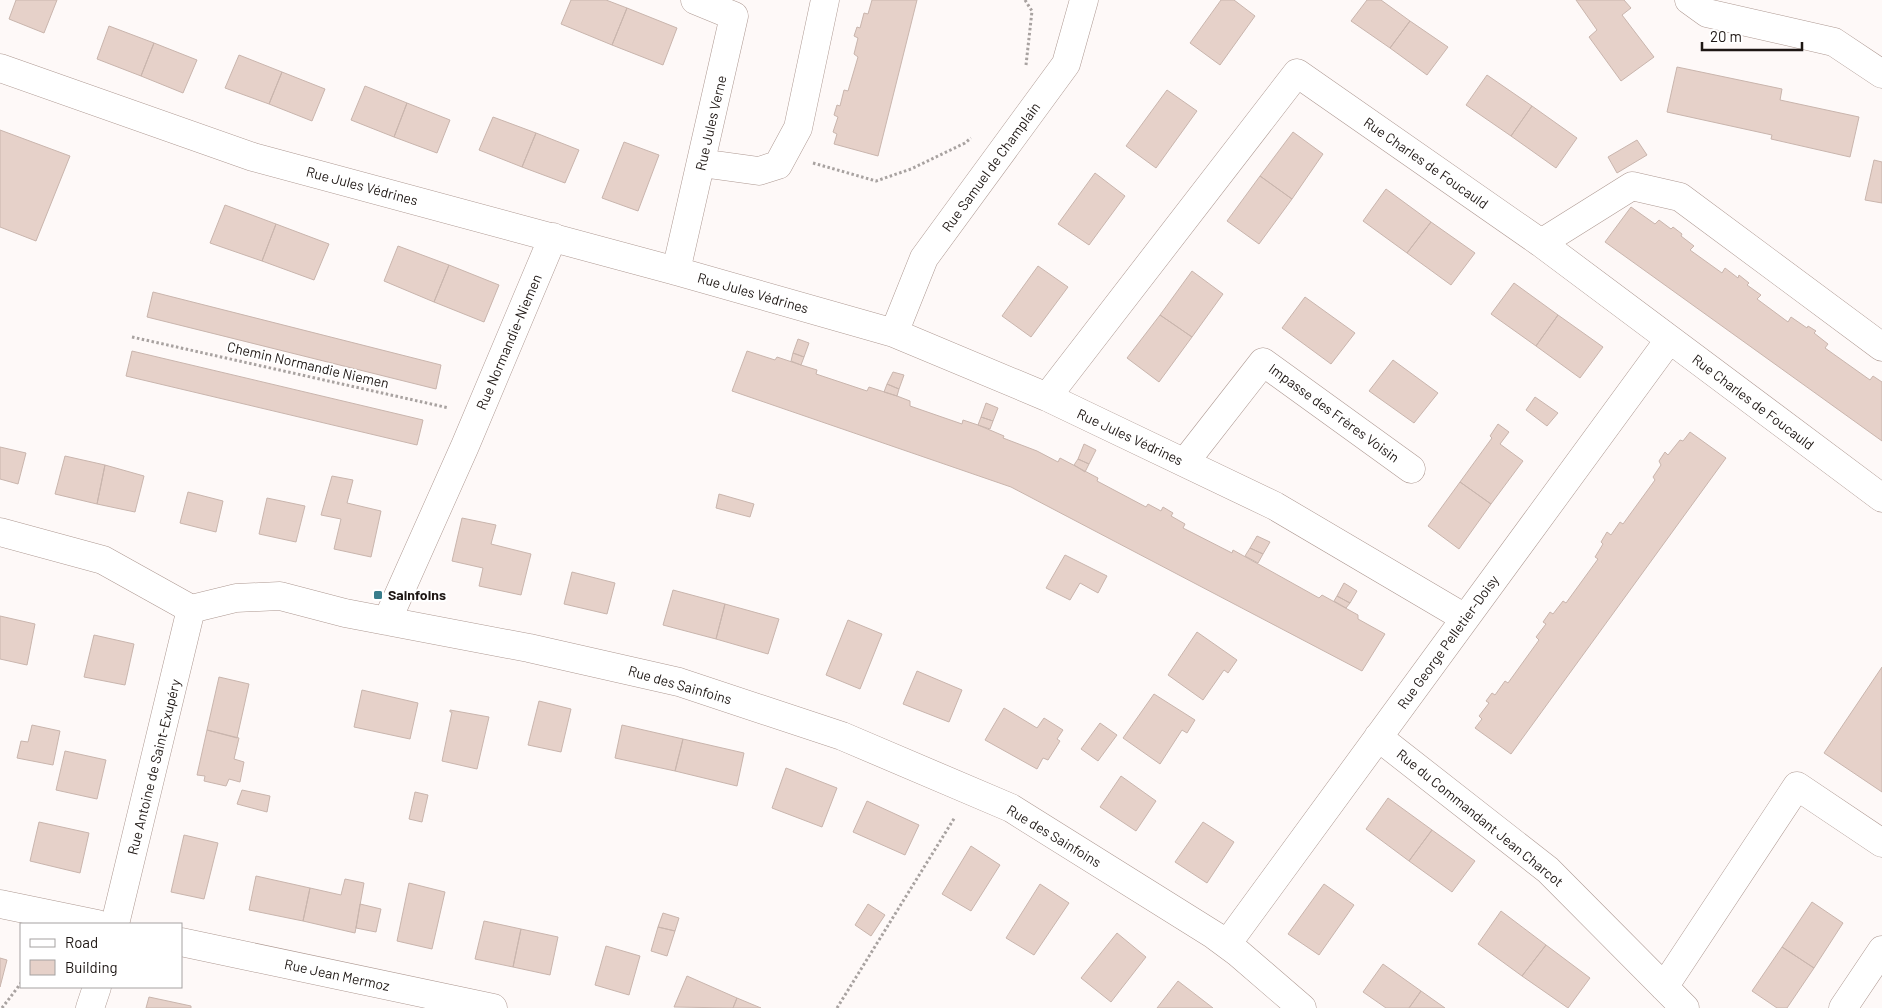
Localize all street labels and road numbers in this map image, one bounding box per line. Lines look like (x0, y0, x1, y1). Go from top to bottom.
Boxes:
street label: Rue Jules Verne (691, 74, 730, 172)
street label: Rue Samuel de Champlain (938, 99, 1043, 235)
street label: Rue Charles de Foucauld (1361, 113, 1492, 212)
street label: Rue Jules Védrines (304, 162, 420, 209)
street label: Rue Jules Védrines (696, 269, 811, 317)
street label: Rue Normandie-Niemen (472, 271, 545, 412)
street label: Chemin Normandie Niemen (225, 338, 391, 391)
street label: Rue Charles de Foucauld (1689, 350, 1817, 453)
street label: Impasse des Frères Voisin (1266, 360, 1403, 466)
street label: Rue Jules Védrines (1075, 405, 1186, 469)
street label: Rue George Pelletier-Doisy (1393, 571, 1502, 712)
street label: Rue des Sainfoins (626, 662, 734, 708)
street label: Rue Antoine de Saint-Exupéry (123, 677, 184, 857)
street label: Rue du Commandant Jean Charcot (1394, 745, 1567, 890)
street label: Rue des Sainfoins (1004, 801, 1105, 871)
street label: Rue Jean Mermoz (283, 955, 391, 994)

